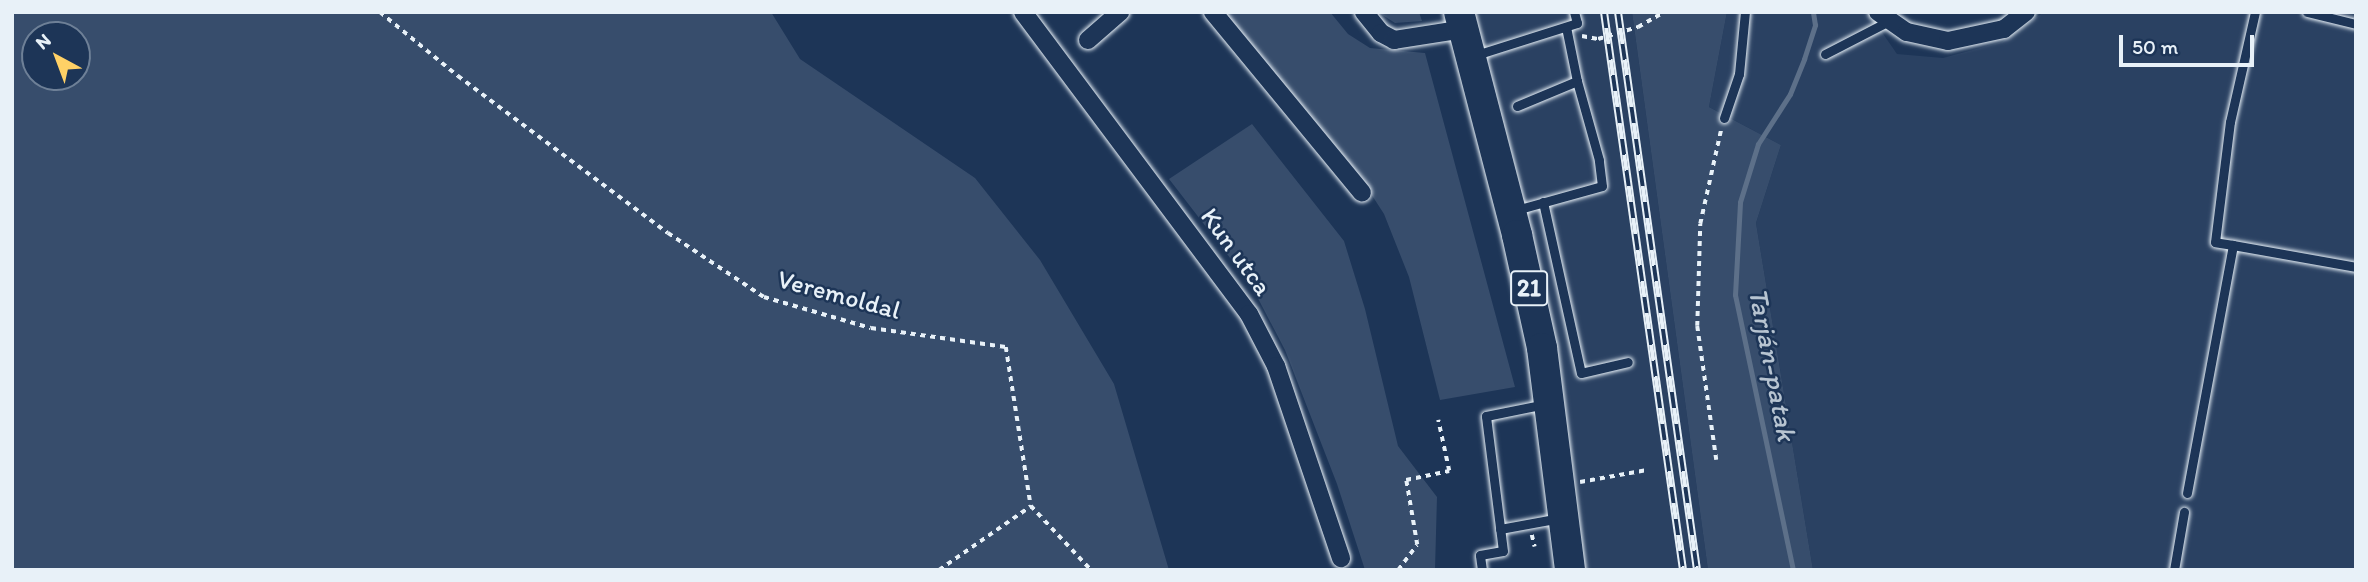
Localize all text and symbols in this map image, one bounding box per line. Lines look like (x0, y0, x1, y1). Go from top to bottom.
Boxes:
north arrow (21, 21, 91, 91)
scale bar (2123, 21, 2258, 65)
text: N (31, 28, 56, 54)
text: 50 m (2132, 34, 2178, 59)
street label: Kun utca (1194, 202, 1278, 302)
street label: Veremoldal (774, 264, 904, 326)
road number: 21 (1510, 268, 1548, 309)
water label: Tarján-patak (1742, 285, 1804, 443)

